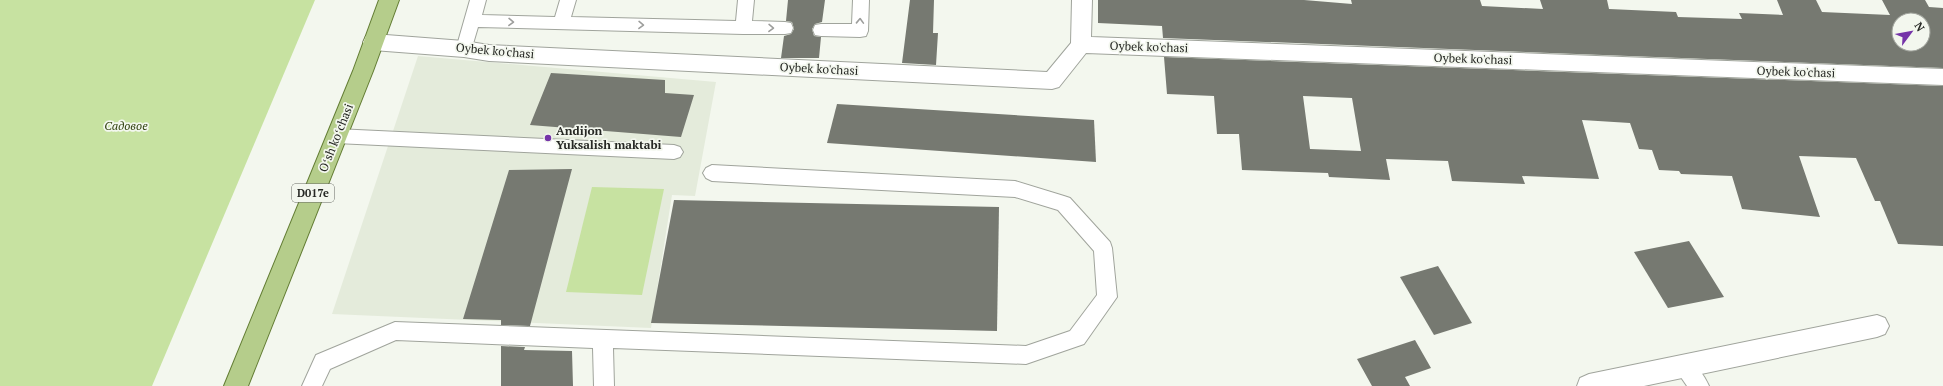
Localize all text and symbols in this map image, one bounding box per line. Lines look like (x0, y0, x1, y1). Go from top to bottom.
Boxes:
north arrow (1891, 12, 1931, 52)
one-way arrow (508, 18, 514, 26)
one-way arrow (856, 18, 865, 24)
text: N (1911, 19, 1928, 35)
one-way arrow (638, 21, 644, 29)
one-way arrow (768, 24, 774, 32)
street label: Oybek ko'chasi (1110, 38, 1189, 55)
street label: Oybek ko'chasi (455, 40, 535, 61)
street label: Oybek ko'chasi (1434, 50, 1513, 67)
street label: Oybek ko'chasi (779, 59, 859, 78)
street label: Oybek ko'chasi (1757, 63, 1836, 80)
street label: Oʻsh koʻchasi (315, 101, 356, 174)
park label: Садовое (104, 118, 148, 133)
place label: Andijon Yuksalish maktabi (556, 123, 661, 152)
marker: Andijon Yuksalish maktabi (543, 133, 553, 143)
road number: D017e (292, 184, 334, 202)

